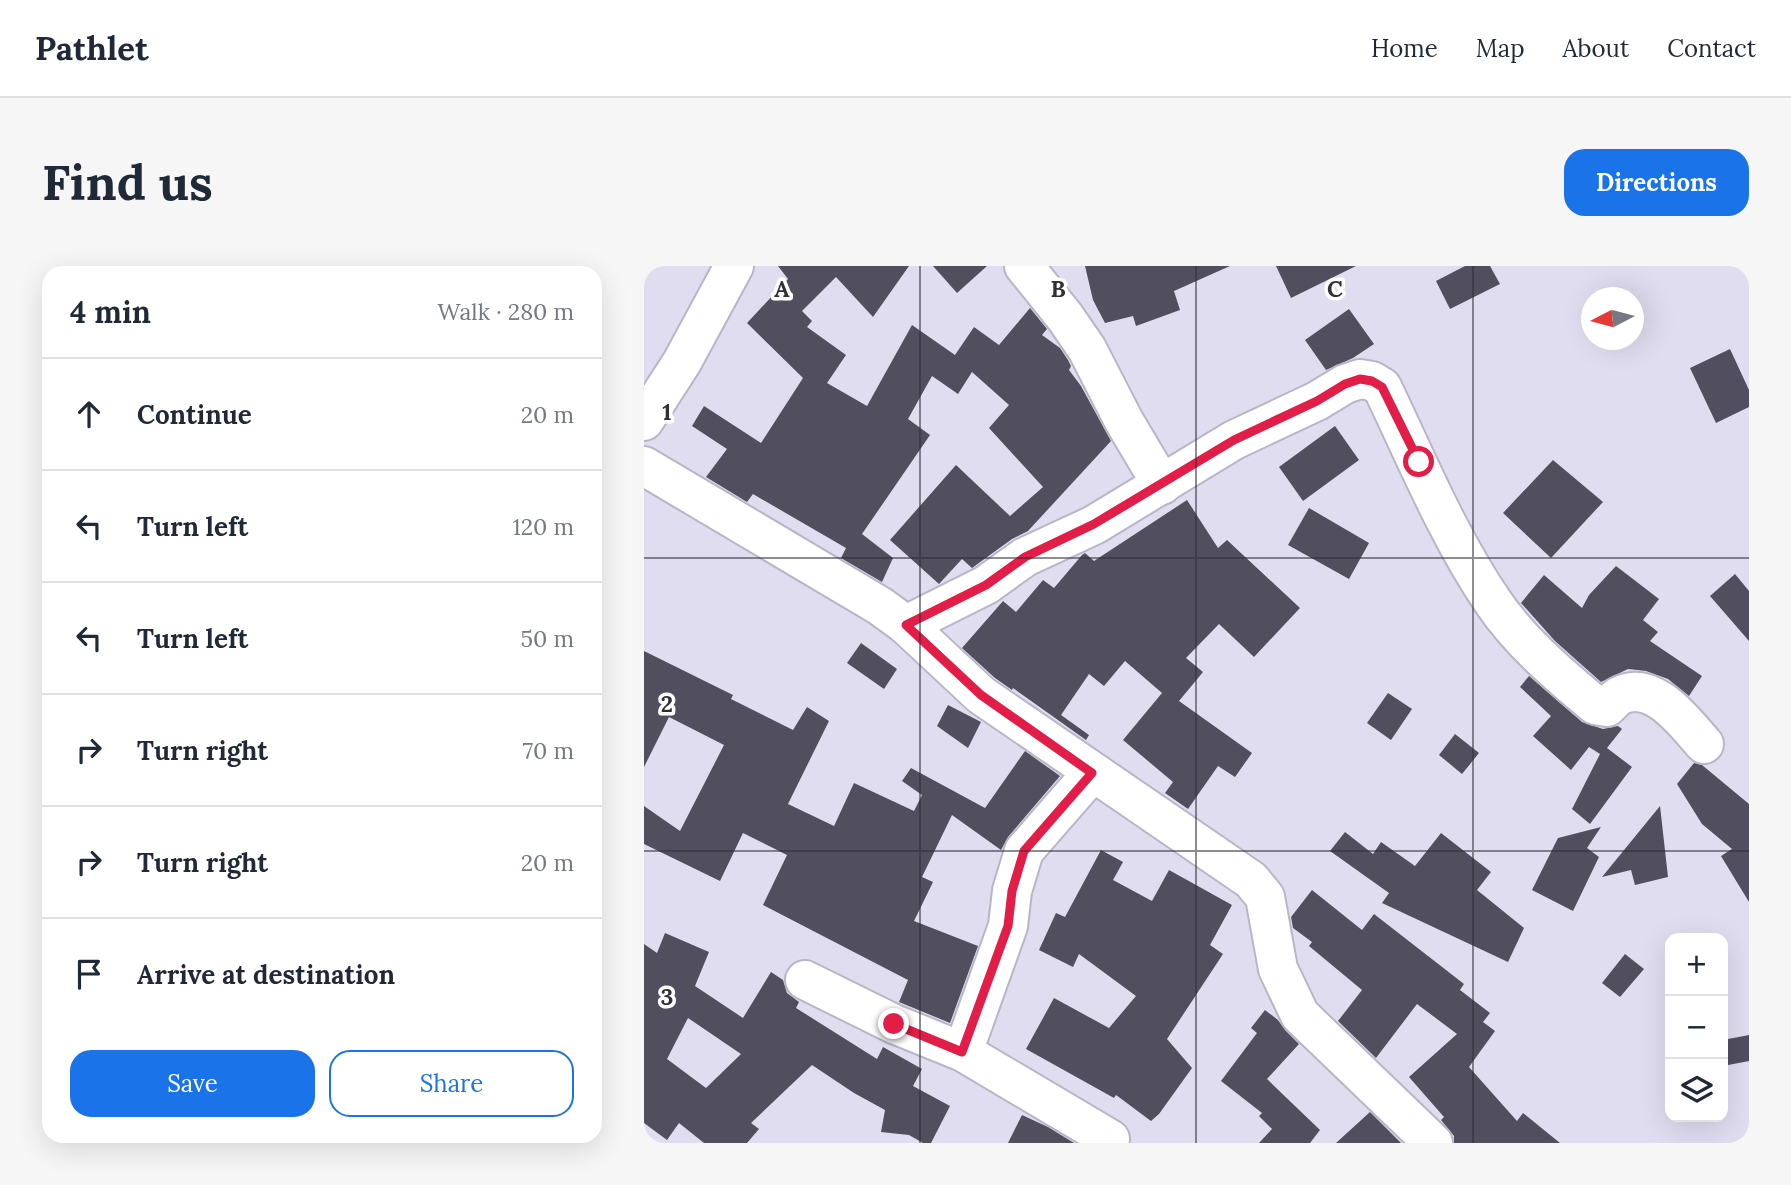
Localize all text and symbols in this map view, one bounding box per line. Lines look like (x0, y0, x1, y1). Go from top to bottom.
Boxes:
text: Pathlet (35, 27, 149, 69)
text: Home (1371, 33, 1438, 64)
text: Map (1476, 33, 1525, 64)
text: About (1563, 33, 1629, 64)
text: Contact (1667, 33, 1756, 64)
button: Directions (1564, 149, 1749, 216)
text: Find us (42, 151, 213, 213)
text: A (774, 274, 790, 303)
text: B (1050, 274, 1066, 303)
text: C (1327, 274, 1343, 303)
north arrow (1581, 287, 1644, 350)
text: 4 min (70, 293, 151, 331)
text: Walk · 280 m (438, 297, 574, 326)
icon: ahead (70, 395, 108, 433)
text: 1 (662, 397, 672, 426)
text: Continue (137, 398, 252, 431)
text: 20 m (521, 400, 574, 429)
route start (1403, 446, 1434, 477)
icon: left (70, 507, 108, 545)
text: Turn left (137, 510, 248, 543)
text: 120 m (512, 512, 574, 541)
icon: left (70, 619, 108, 657)
text: Turn left (137, 622, 248, 655)
text: 50 m (521, 624, 574, 653)
text: 2 (661, 689, 673, 718)
icon: right (70, 731, 108, 769)
text: Turn right (137, 734, 268, 767)
text: 70 m (523, 736, 574, 765)
icon: right (70, 843, 108, 881)
text: Turn right (137, 846, 268, 879)
text: 20 m (521, 848, 574, 877)
map controls (1665, 933, 1728, 1122)
button: + (1665, 933, 1728, 996)
icon: arrive (70, 955, 108, 993)
text: Arrive at destination (137, 958, 395, 991)
text: 3 (661, 982, 673, 1011)
button: − (1665, 996, 1728, 1059)
route end (878, 1008, 909, 1039)
button: Save (70, 1050, 315, 1117)
button: Share (329, 1050, 574, 1117)
button: layers (1665, 1059, 1728, 1122)

